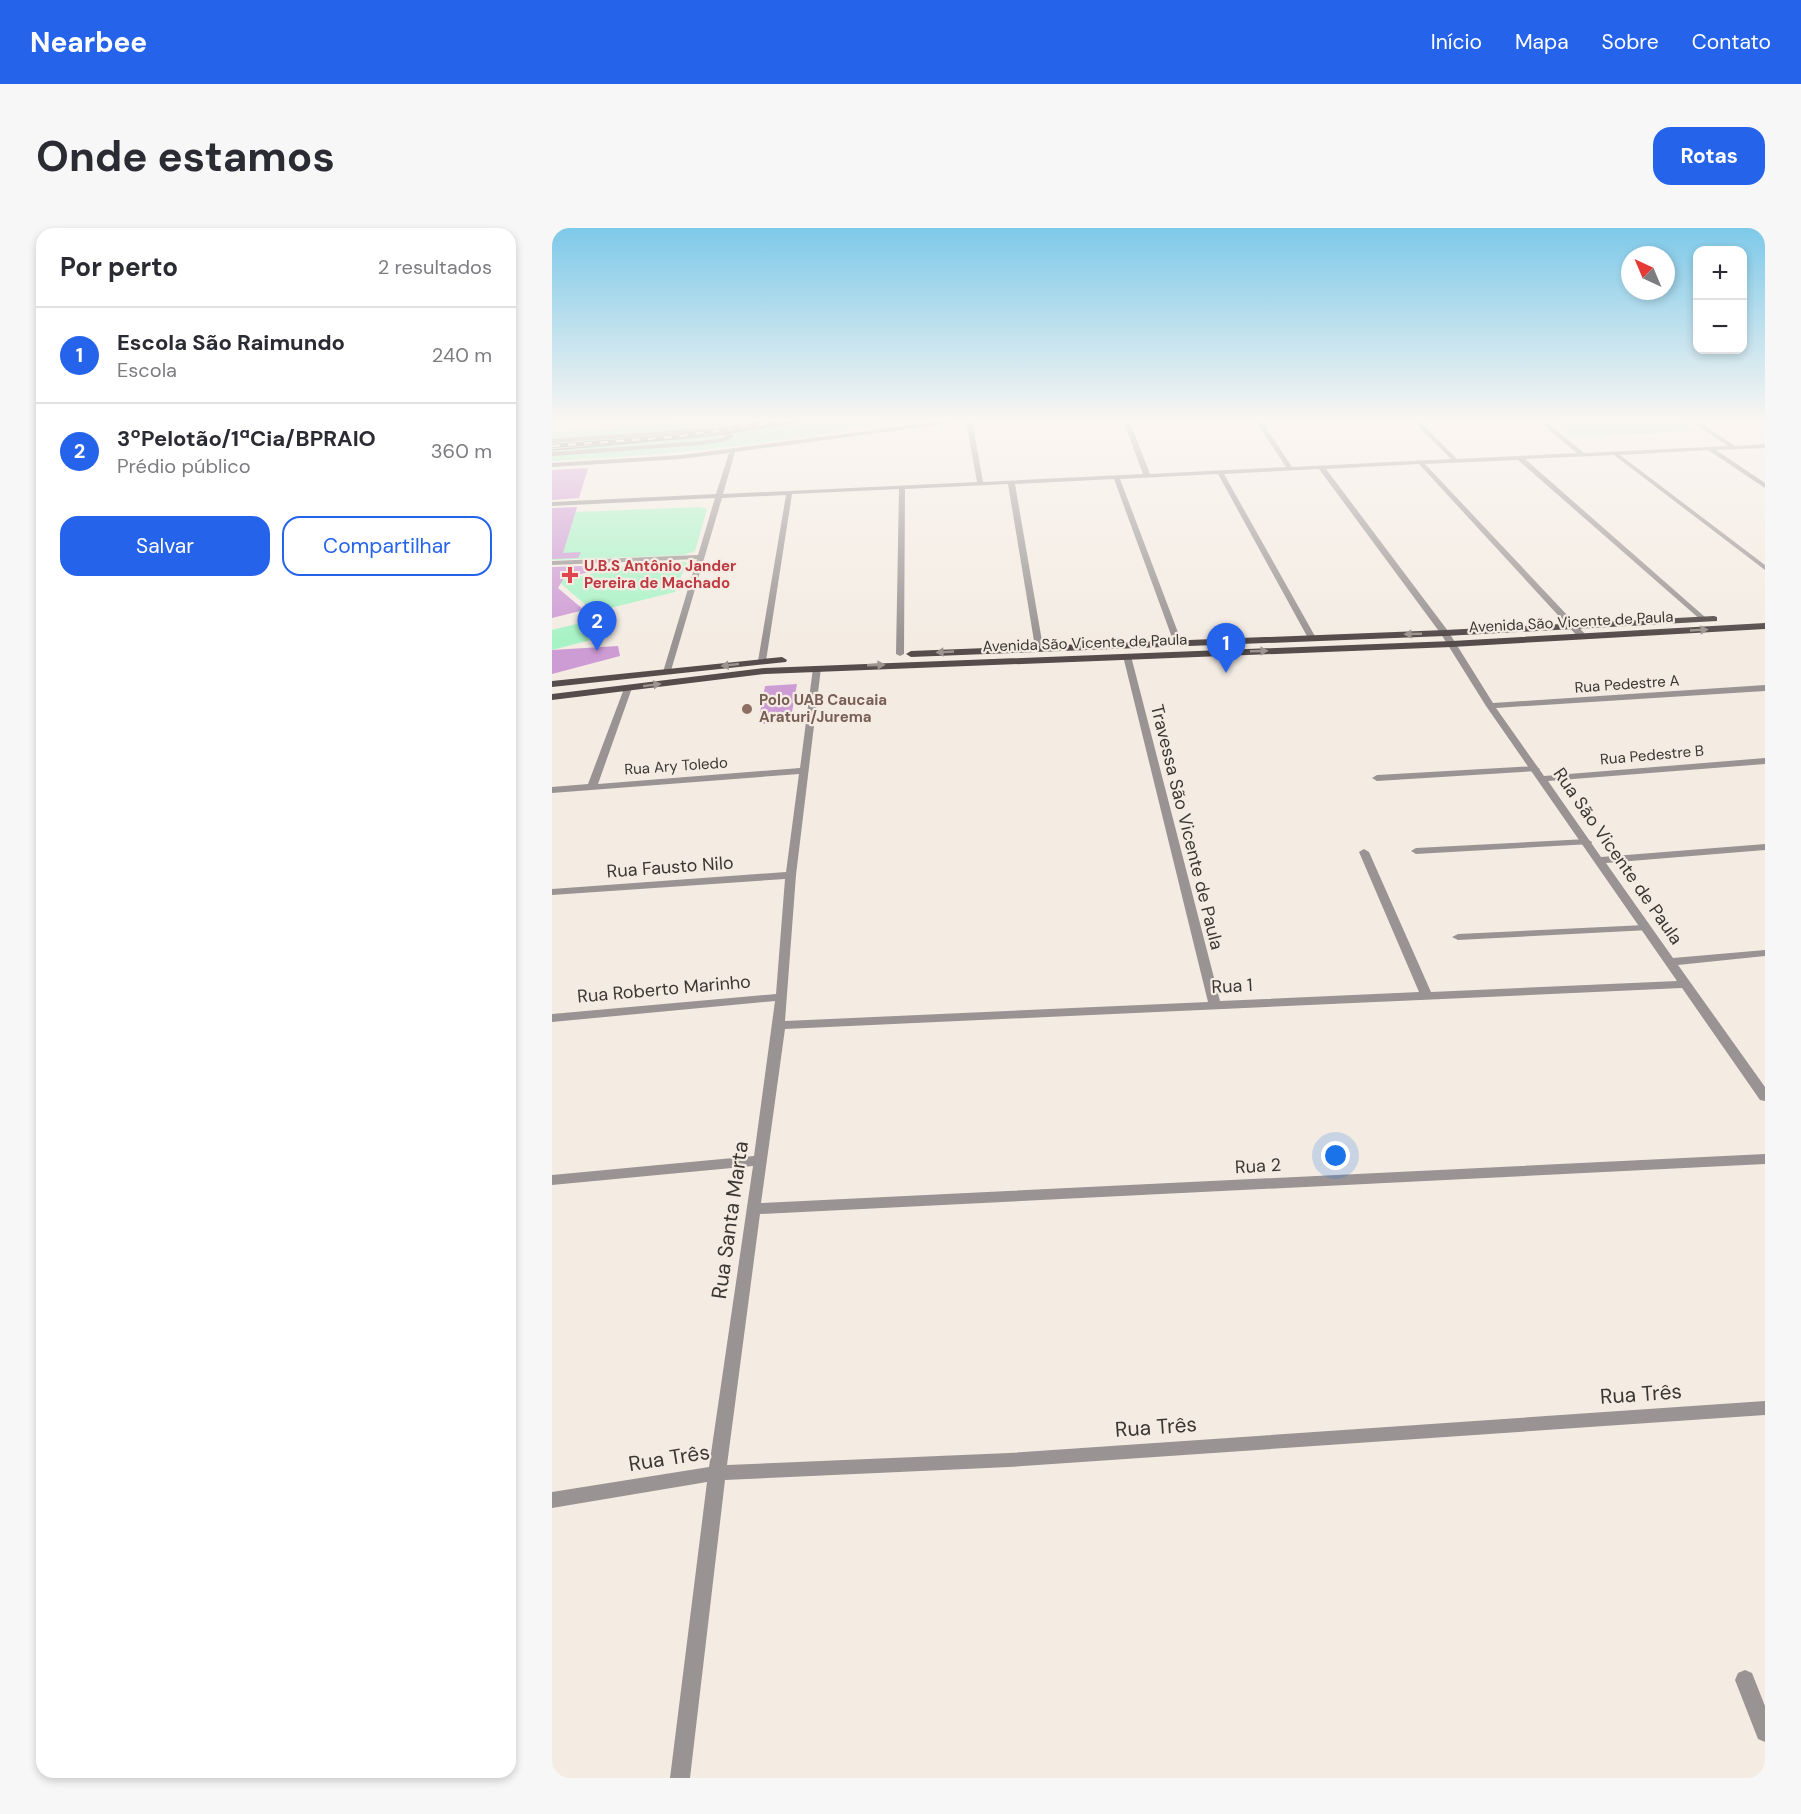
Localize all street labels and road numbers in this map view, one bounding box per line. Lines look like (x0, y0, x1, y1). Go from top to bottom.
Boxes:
street label: Avenida São Vicente de Paula (1468, 607, 1674, 637)
street label: Avenida São Vicente de Paula (982, 629, 1188, 657)
street label: Rua Pedestre A (1574, 670, 1680, 698)
street label: Travessa São Vicente de Paula (1145, 702, 1229, 952)
street label: Rua Pedestre B (1599, 740, 1705, 770)
street label: Rua Ary Toledo (624, 752, 728, 780)
street label: Rua São Vicente de Paula (1548, 763, 1688, 949)
street label: Rua Fausto Nilo (606, 851, 734, 883)
street label: Rua Roberto Marinho (576, 969, 752, 1009)
street label: Rua 1 (1211, 973, 1253, 999)
street label: Rua Santa Marta (705, 1139, 755, 1301)
street label: Rua 2 (1234, 1153, 1282, 1179)
street label: Rua Três (1599, 1377, 1683, 1411)
street label: Rua Três (1114, 1410, 1198, 1444)
street label: Rua Três (626, 1438, 712, 1478)

